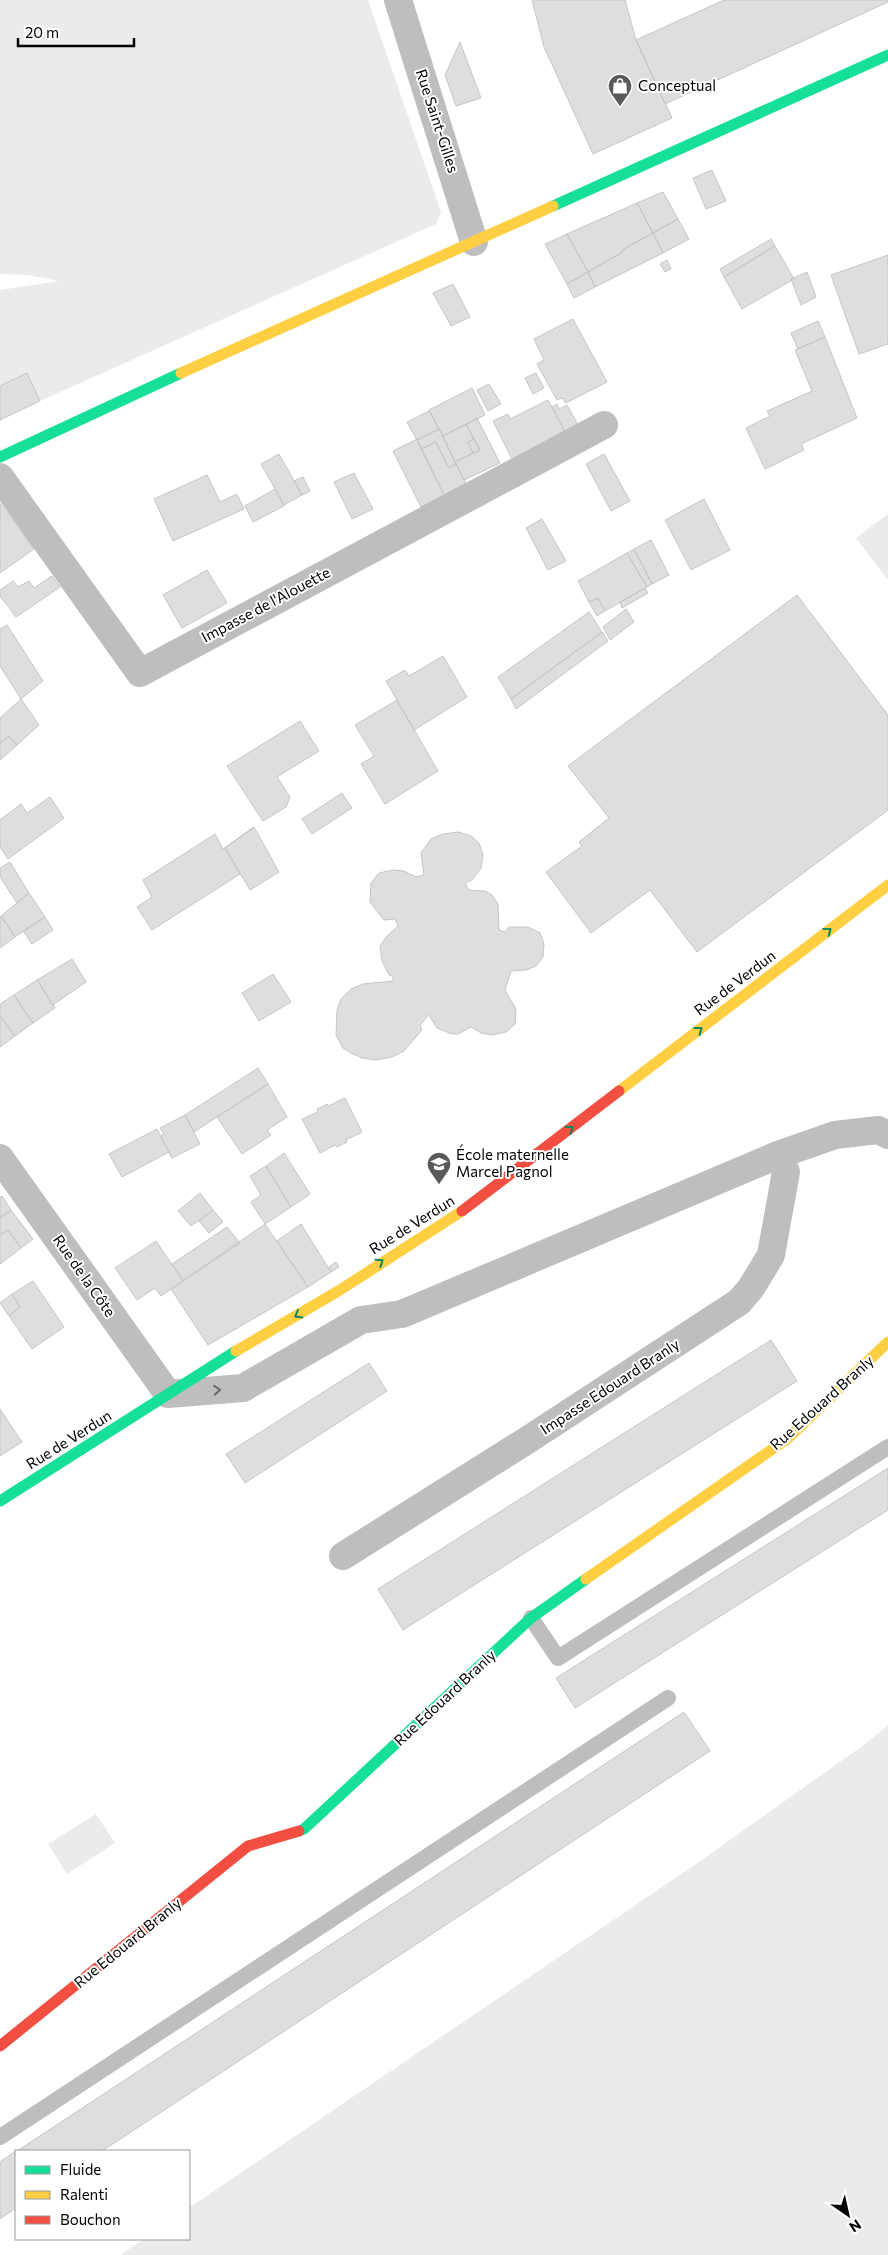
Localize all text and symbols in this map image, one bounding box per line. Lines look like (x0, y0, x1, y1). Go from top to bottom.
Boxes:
scale bar (18, 15, 134, 47)
text: 20 m (25, 23, 59, 41)
street label: Rue Saint-Gilles (413, 67, 463, 175)
shop icon: Conceptual (607, 73, 633, 107)
place label: Conceptual (638, 76, 716, 94)
street label: Impasse de l'Alouette (198, 562, 333, 646)
one-way arrow (822, 928, 832, 937)
street label: Rue de Verdun (690, 946, 779, 1019)
one-way arrow (693, 1027, 703, 1036)
one-way arrow (564, 1126, 573, 1134)
place label: École maternelle Marcel Pagnol (456, 1144, 569, 1180)
school or university icon: École maternelle Marcel Pagnol (426, 1151, 452, 1185)
street label: Rue de Verdun (366, 1191, 457, 1258)
street label: Rue de la Côte (50, 1231, 120, 1320)
one-way arrow (375, 1259, 384, 1269)
one-way arrow (294, 1308, 303, 1318)
street label: Impasse Edouard Branly (537, 1334, 682, 1438)
street label: Rue Edouard Branly (766, 1351, 877, 1453)
one-way arrow (213, 1385, 221, 1396)
street label: Rue de Verdun (23, 1406, 114, 1473)
street label: Rue Edouard Branly (390, 1645, 499, 1749)
street label: Rue Edouard Branly (70, 1893, 185, 1991)
legend (15, 2150, 190, 2240)
text: Fluide (60, 2160, 101, 2178)
text: Ralenti (60, 2185, 108, 2203)
north arrow (823, 2190, 873, 2240)
text: Bouchon (60, 2210, 121, 2228)
text: N (846, 2216, 865, 2236)

